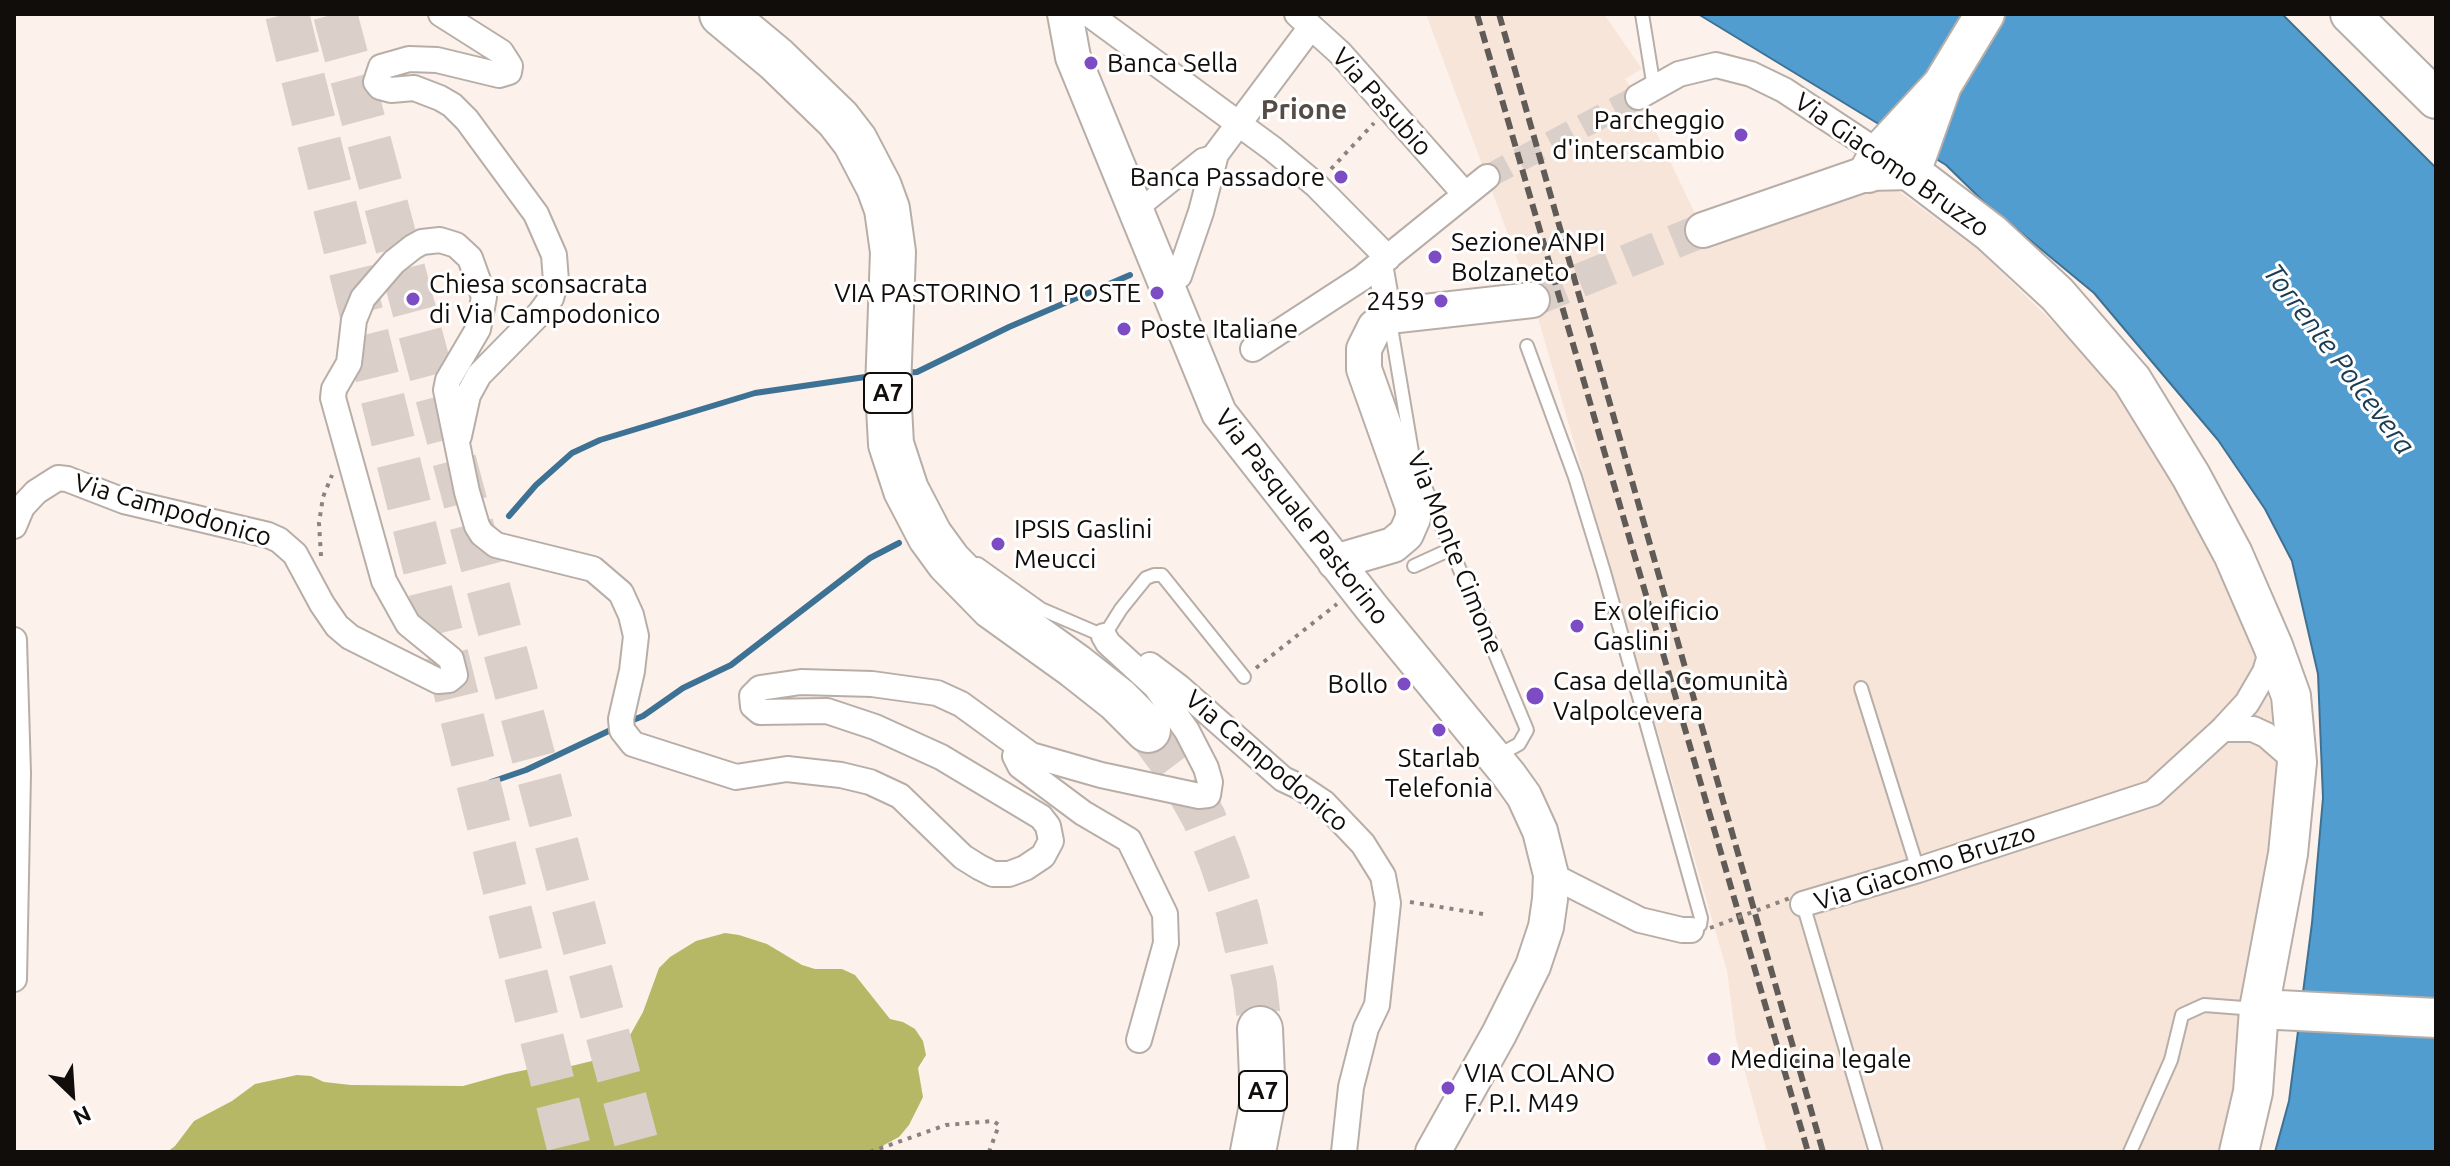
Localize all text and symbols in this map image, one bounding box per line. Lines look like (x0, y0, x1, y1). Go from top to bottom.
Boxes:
street label: Via Pasubio (1325, 42, 1439, 162)
place label: Banca Sella (1107, 47, 1238, 79)
marker: Banca Sella (1082, 54, 1100, 72)
street label: Via Giacomo Bruzzo (1789, 86, 1995, 244)
district label: Prione (1261, 93, 1347, 127)
place label: Parcheggio d'interscambio (1552, 104, 1725, 166)
marker: Parcheggio d'interscambio (1732, 126, 1750, 144)
place label: Banca Passadore (1130, 161, 1325, 193)
marker: Banca Passadore (1332, 168, 1350, 186)
place label: Sezione ANPI Bolzaneto (1451, 226, 1605, 288)
marker: Sezione ANPI Bolzaneto (1426, 248, 1444, 266)
water label: Torrente Polcevera (2256, 257, 2422, 461)
place label: Chiesa sconsacrata di Via Campodonico (429, 268, 660, 330)
place label: VIA PASTORINO 11 POSTE (834, 277, 1141, 309)
marker: VIA PASTORINO 11 POSTE (1148, 284, 1166, 302)
place label: 2459 (1366, 285, 1425, 317)
marker: Chiesa sconsacrata di Via Campodonico (404, 290, 422, 308)
marker: 2459 (1432, 292, 1450, 310)
place label: Poste Italiane (1140, 313, 1298, 345)
marker: Poste Italiane (1115, 320, 1133, 338)
road number: A7 (864, 373, 912, 413)
street label: Via Pasquale Pastorino (1208, 403, 1396, 631)
street label: Via Monte Cimone (1400, 447, 1510, 659)
street label: Via Campodonico (71, 467, 275, 553)
place label: IPSIS Gaslini Meucci (1014, 513, 1152, 574)
marker: IPSIS Gaslini Meucci (989, 535, 1007, 553)
place label: Ex oleificio Gaslini (1593, 595, 1719, 656)
marker: Ex oleificio Gaslini (1568, 617, 1586, 635)
place label: Casa della Comunità Valpolcevera (1553, 665, 1789, 726)
place label: Bollo (1327, 668, 1388, 700)
marker: Bollo (1395, 675, 1413, 693)
street label: Via Campodonico (1179, 683, 1355, 839)
marker: Casa della Comunità Valpolcevera (1524, 685, 1546, 707)
marker: Starlab Telefonia (1430, 721, 1448, 739)
place label: Starlab Telefonia (1385, 742, 1493, 804)
street label: Via Giacomo Bruzzo (1810, 817, 2040, 917)
place label: Medicina legale (1730, 1043, 1912, 1075)
marker: Medicina legale (1705, 1050, 1723, 1068)
north arrow (32, 1054, 112, 1134)
place label: VIA COLANO F. P.I. M49 (1464, 1057, 1615, 1118)
road number: A7 (1239, 1071, 1287, 1111)
marker: VIA COLANO F. P.I. M49 (1439, 1079, 1457, 1097)
text: N (70, 1101, 95, 1131)

